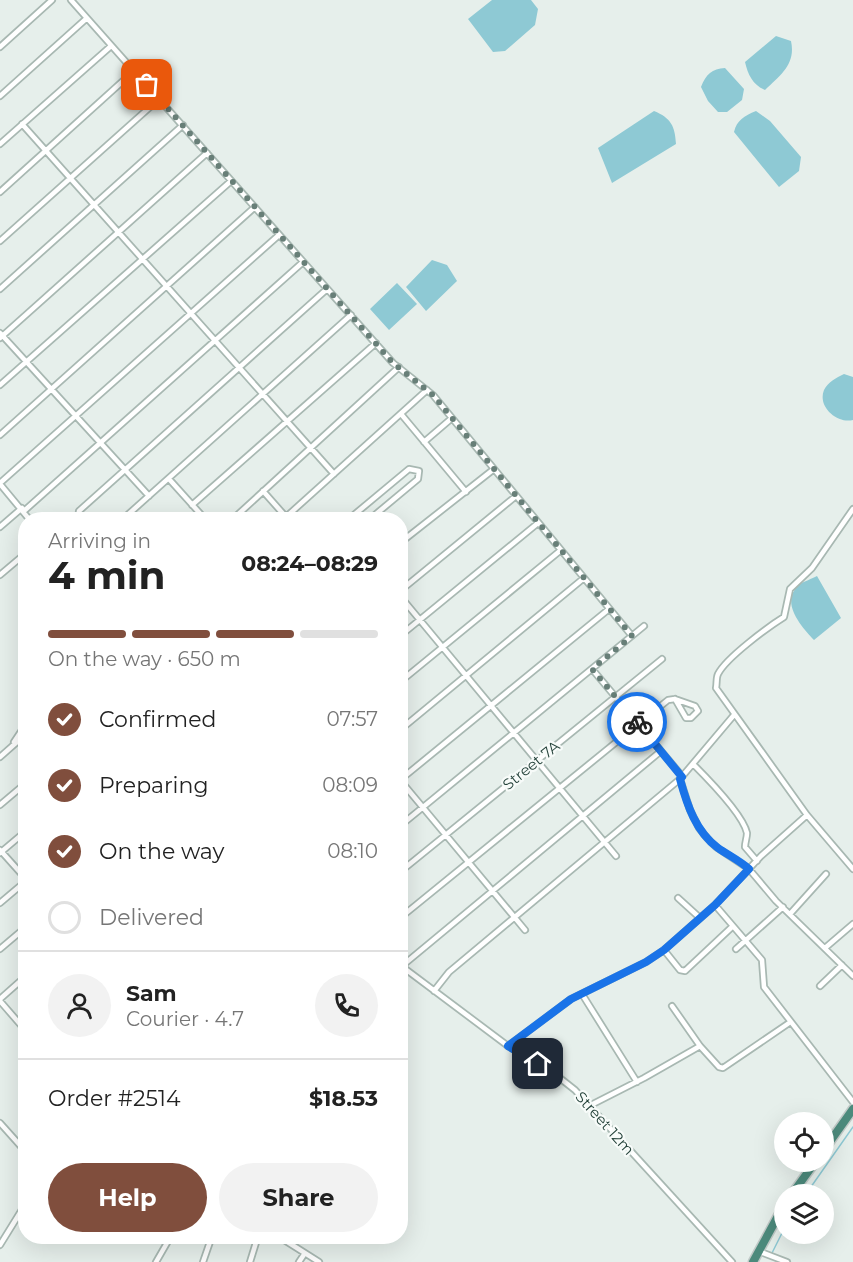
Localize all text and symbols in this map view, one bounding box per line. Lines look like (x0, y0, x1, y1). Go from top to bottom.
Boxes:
pin (121, 59, 172, 110)
icon: bag (130, 68, 163, 101)
text: Arriving in (48, 529, 151, 553)
text: 08:24–08:29 (241, 550, 378, 577)
text: 4 min (48, 551, 166, 599)
text: On the way · 650 m (48, 647, 241, 671)
courier (607, 692, 667, 752)
icon: check (48, 703, 81, 736)
text: Confirmed (99, 706, 216, 733)
icon: bike (621, 706, 654, 739)
text: 07:57 (326, 707, 378, 731)
street label: Street 7A (499, 736, 564, 794)
icon: check (48, 769, 81, 802)
text: Preparing (99, 772, 208, 799)
text: 08:09 (322, 773, 378, 797)
icon: check (48, 835, 81, 868)
text: On the way (99, 838, 224, 865)
text: 08:10 (327, 839, 378, 863)
text: Delivered (99, 904, 204, 931)
button: person (48, 974, 111, 1037)
button: phone (315, 974, 378, 1037)
text: Sam (126, 980, 177, 1007)
text: Courier · 4.7 (126, 1007, 244, 1031)
pin (512, 1038, 563, 1089)
icon: home (521, 1047, 554, 1080)
text: Order #2514 (48, 1085, 181, 1112)
text: $18.53 (309, 1085, 378, 1112)
street label: Street 12m (571, 1087, 639, 1159)
map controls (774, 1112, 834, 1244)
button: locate (774, 1112, 834, 1172)
button: Help (48, 1163, 207, 1232)
button: Share (219, 1163, 378, 1232)
button: layers (774, 1184, 834, 1244)

